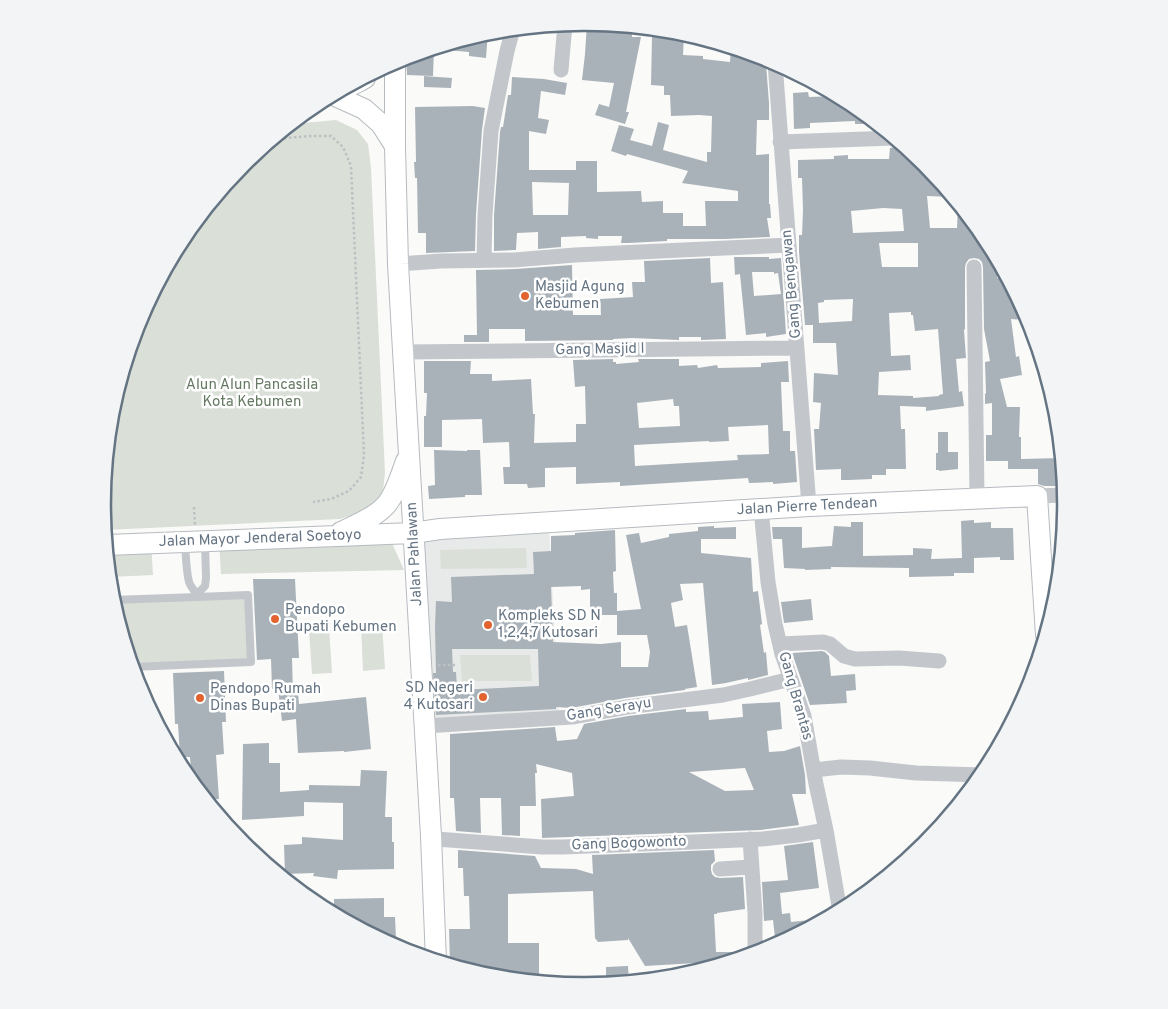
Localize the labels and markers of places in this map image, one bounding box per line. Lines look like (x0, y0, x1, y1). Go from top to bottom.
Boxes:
place label: Masjid Agung Kebumen (535, 278, 625, 314)
marker: Masjid Agung Kebumen (519, 290, 531, 302)
place label: Pendopo Bupati Kebumen (285, 601, 397, 637)
place label: Kompleks SD N 1,2,4,7 Kutosari (498, 607, 601, 643)
marker: Pendopo Bupati Kebumen (269, 613, 281, 625)
marker: Kompleks SD N 1,2,4,7 Kutosari (482, 619, 494, 631)
place label: SD Negeri 4 Kutosari (404, 679, 473, 715)
place label: Pendopo Rumah Dinas Bupati (210, 680, 321, 716)
marker: SD Negeri 4 Kutosari (477, 691, 489, 703)
marker: Pendopo Rumah Dinas Bupati (194, 692, 206, 704)

